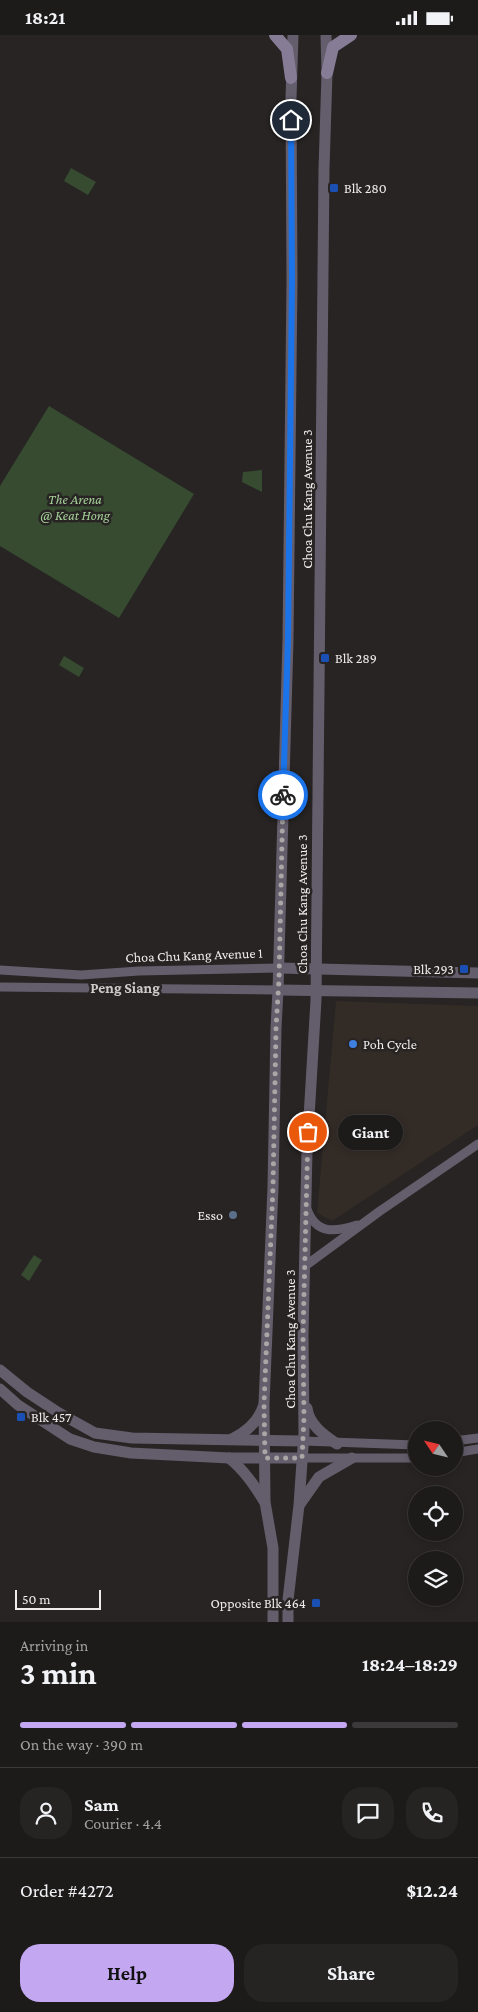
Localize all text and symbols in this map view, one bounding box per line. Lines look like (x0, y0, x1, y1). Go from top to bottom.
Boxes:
text: 18:21 (25, 7, 65, 28)
pin (270, 99, 312, 141)
icon: home (277, 106, 305, 134)
place label: Blk 280 (344, 180, 387, 196)
marker: Blk 280 (328, 182, 340, 194)
street label: Choa Chu Kang Avenue 3 (299, 429, 315, 569)
park label: The Arena @ Keat Hong (40, 491, 111, 523)
place label: Blk 289 (335, 650, 377, 666)
marker: Blk 289 (319, 652, 331, 664)
courier (258, 770, 308, 820)
icon: bike (269, 781, 297, 809)
street label: Choa Chu Kang Avenue 3 (294, 834, 310, 974)
street label: Choa Chu Kang Avenue 1 (125, 945, 263, 965)
place label: Blk 293 (413, 961, 454, 977)
marker: Blk 293 (458, 963, 470, 975)
district label: Peng Siang (90, 980, 160, 996)
place label: Poh Cycle (363, 1036, 417, 1052)
marker: Poh Cycle (347, 1038, 359, 1050)
pin (287, 1111, 329, 1153)
callout: Giant (338, 1115, 403, 1149)
icon: bag (294, 1118, 322, 1146)
text: Giant (352, 1124, 389, 1141)
place label: Esso (197, 1207, 223, 1223)
marker: Esso (227, 1209, 239, 1221)
street label: Choa Chu Kang Avenue 3 (282, 1269, 298, 1409)
place label: Blk 457 (31, 1409, 72, 1425)
marker: Blk 457 (15, 1411, 27, 1423)
north arrow (408, 1421, 462, 1476)
map controls (408, 1421, 463, 1606)
button: locate (408, 1486, 463, 1541)
button: layers (408, 1551, 463, 1606)
scale bar (15, 1587, 101, 1610)
text: 50 m (22, 1591, 50, 1607)
place label: Opposite Blk 464 (210, 1595, 306, 1611)
marker: Opposite Blk 464 (310, 1597, 322, 1609)
text: Arriving in (20, 1637, 88, 1654)
text: 18:24–18:29 (362, 1654, 458, 1675)
text: 3 min (20, 1655, 97, 1691)
text: On the way · 390 m (20, 1736, 143, 1753)
button: person (20, 1787, 72, 1839)
button: chat (342, 1787, 394, 1839)
button: phone (406, 1787, 458, 1839)
text: Sam (84, 1794, 119, 1815)
text: Courier · 4.4 (84, 1815, 162, 1832)
text: Order #4272 (20, 1880, 114, 1901)
text: $12.24 (406, 1880, 458, 1901)
button: Help (20, 1944, 234, 2002)
button: Share (244, 1944, 458, 2002)

